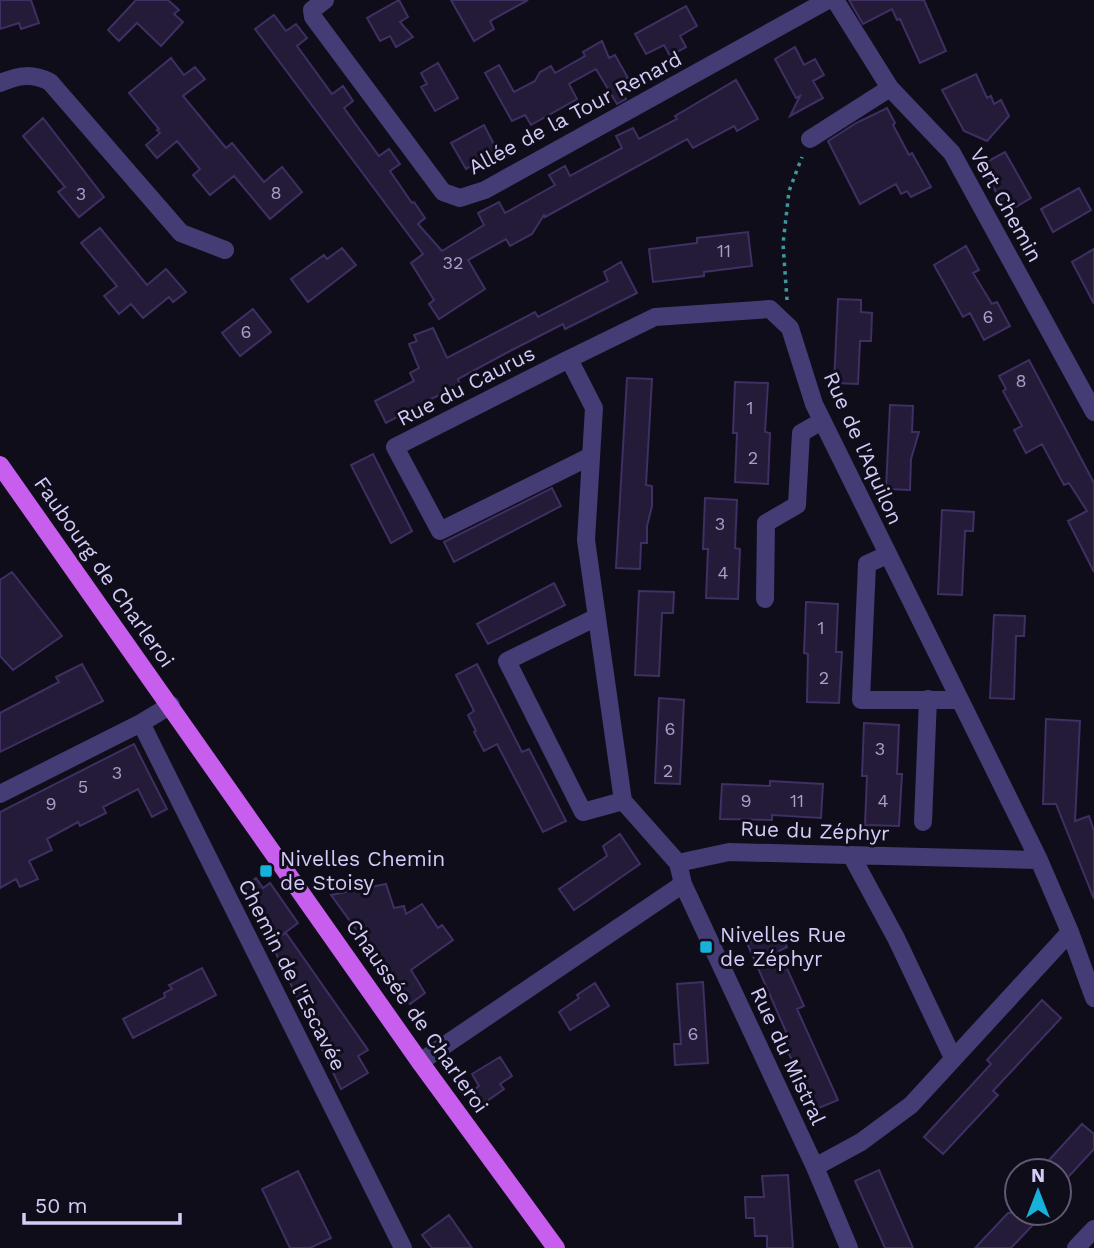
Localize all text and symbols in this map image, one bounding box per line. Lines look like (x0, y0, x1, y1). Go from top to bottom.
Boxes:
street label: Allée de la Tour Renard (464, 46, 686, 180)
street label: Vert Chemin (965, 143, 1048, 266)
house number: 8 (270, 182, 282, 203)
house number: 3 (76, 183, 86, 204)
house number: 11 (717, 240, 731, 261)
house number: 32 (443, 252, 464, 273)
house number: 6 (983, 306, 993, 327)
house number: 6 (241, 321, 251, 342)
street label: Rue du Caurus (393, 340, 539, 431)
street label: Rue de l'Aquilon (819, 368, 908, 528)
house number: 8 (1015, 370, 1027, 391)
house number: 1 (746, 397, 754, 418)
house number: 2 (748, 447, 758, 468)
street label: Faubourg de Charleroi (29, 472, 180, 672)
house number: 3 (715, 513, 725, 534)
house number: 4 (718, 562, 729, 583)
house number: 1 (817, 617, 825, 638)
house number: 2 (819, 667, 829, 688)
house number: 6 (665, 718, 675, 739)
house number: 3 (875, 738, 885, 759)
house number: 2 (663, 760, 673, 781)
house number: 3 (112, 762, 122, 783)
house number: 5 (78, 776, 88, 797)
house number: 9 (740, 790, 752, 811)
house number: 11 (790, 790, 804, 811)
house number: 4 (878, 790, 889, 811)
house number: 9 (45, 793, 57, 814)
street label: Rue du Zéphyr (740, 815, 891, 846)
place label: Nivelles Chemin de Stoisy (280, 846, 445, 895)
marker: Nivelles Chemin de Stoisy (258, 863, 274, 879)
street label: Chemin de l'Escavée (233, 875, 352, 1075)
street label: Chaussée de Charleroi (341, 914, 494, 1118)
place label: Nivelles Rue de Zéphyr (720, 922, 846, 971)
marker: Nivelles Rue de Zéphyr (698, 939, 714, 955)
street label: Rue du Mistral (746, 983, 832, 1129)
house number: 6 (688, 1023, 698, 1044)
north arrow (1003, 1157, 1073, 1227)
text: N (1031, 1164, 1045, 1187)
scale bar (24, 1182, 180, 1226)
text: 50 m (35, 1193, 87, 1218)

